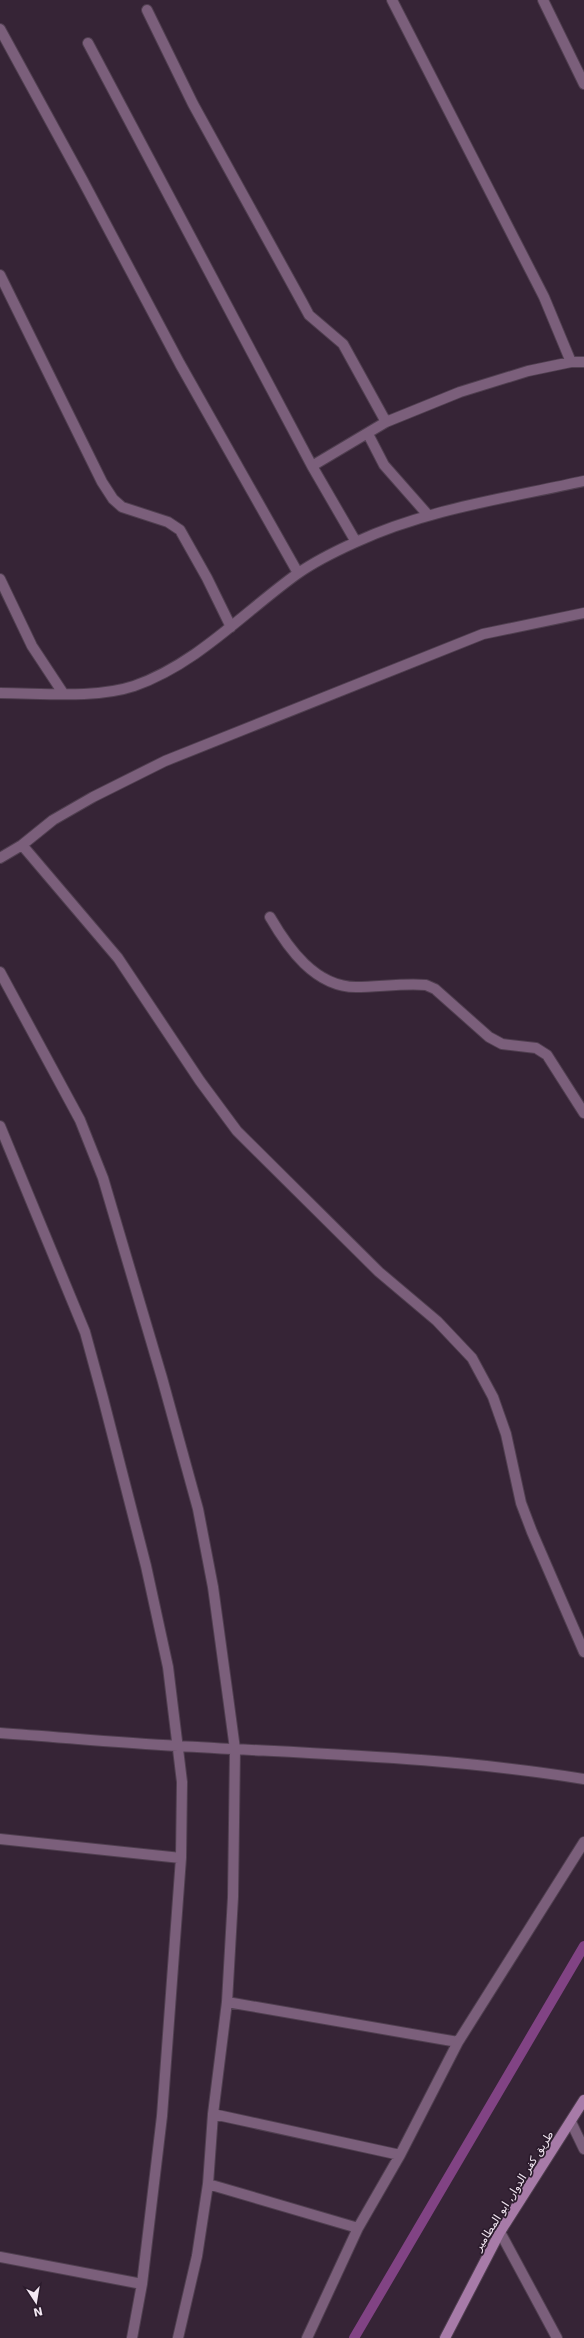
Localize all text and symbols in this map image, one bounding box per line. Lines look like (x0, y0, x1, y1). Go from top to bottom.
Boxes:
street label: طريق كفر الدوار, ابو المطامير (471, 2128, 557, 2255)
north arrow (16, 2282, 56, 2322)
text: N (32, 2304, 44, 2319)

